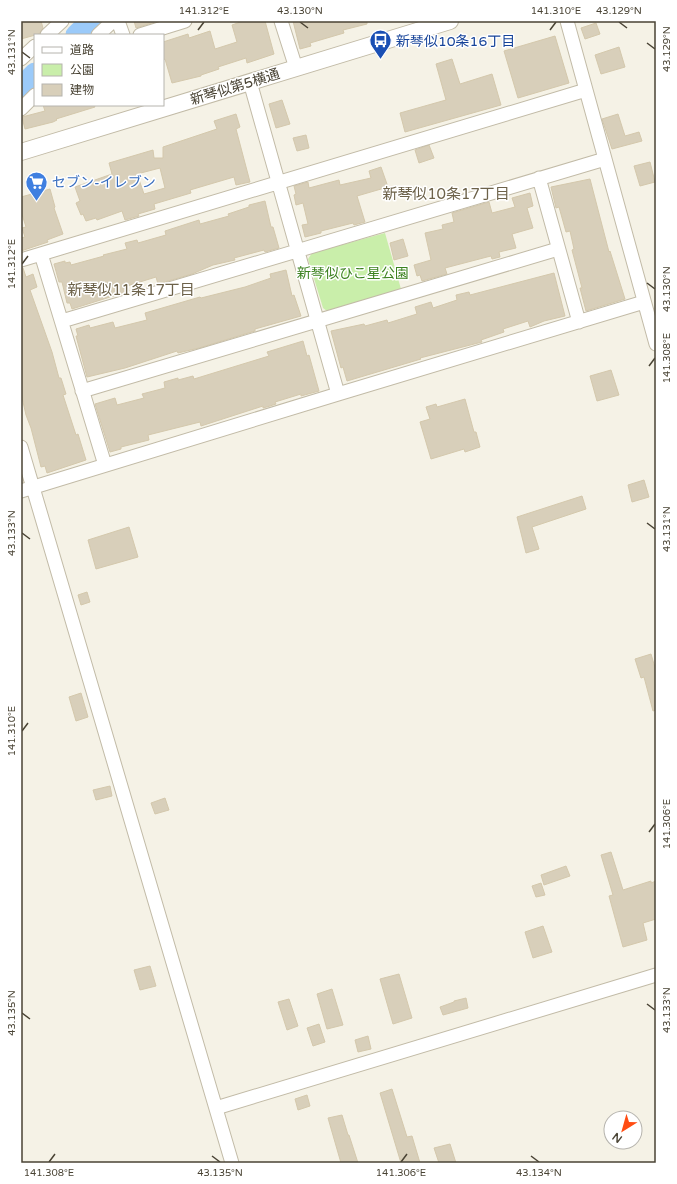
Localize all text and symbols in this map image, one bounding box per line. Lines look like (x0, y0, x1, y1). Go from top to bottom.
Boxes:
text: 141.312°E (179, 5, 229, 17)
text: 43.130°N (277, 5, 323, 17)
text: 141.310°E (531, 5, 581, 17)
text: 43.129°N (596, 5, 642, 17)
text: 43.129°N (661, 26, 673, 72)
bus stop icon: 新琴似10条16丁目 (367, 28, 393, 61)
text: 43.131°N (6, 29, 18, 75)
place label: 新琴似10条16丁目 (396, 33, 515, 50)
legend (34, 34, 164, 106)
text: 道路 (70, 43, 94, 57)
text: 公園 (70, 63, 94, 77)
street label: 新琴似第5横通 (188, 65, 282, 109)
text: 建物 (70, 83, 94, 97)
supermarket icon: セブン-イレブン (24, 169, 50, 202)
place label: セブン-イレブン (52, 174, 156, 191)
district label: 新琴似10条17丁目 (382, 185, 510, 203)
text: 141.312°E (6, 239, 18, 289)
park label: 新琴似ひこ星公園 (297, 265, 409, 282)
text: 43.130°N (661, 266, 673, 312)
district label: 新琴似11条17丁目 (67, 281, 195, 299)
text: 141.308°E (661, 333, 673, 383)
text: 43.131°N (661, 506, 673, 552)
text: 43.133°N (6, 510, 18, 556)
text: 141.310°E (6, 706, 18, 756)
text: 141.306°E (661, 799, 673, 849)
text: 43.133°N (661, 987, 673, 1033)
text: 43.135°N (6, 990, 18, 1036)
north arrow (603, 1110, 643, 1150)
text: N (610, 1130, 625, 1145)
text: 141.308°E (24, 1167, 74, 1179)
text: 43.135°N (197, 1167, 243, 1179)
text: 141.306°E (376, 1167, 426, 1179)
text: 43.134°N (516, 1167, 562, 1179)

